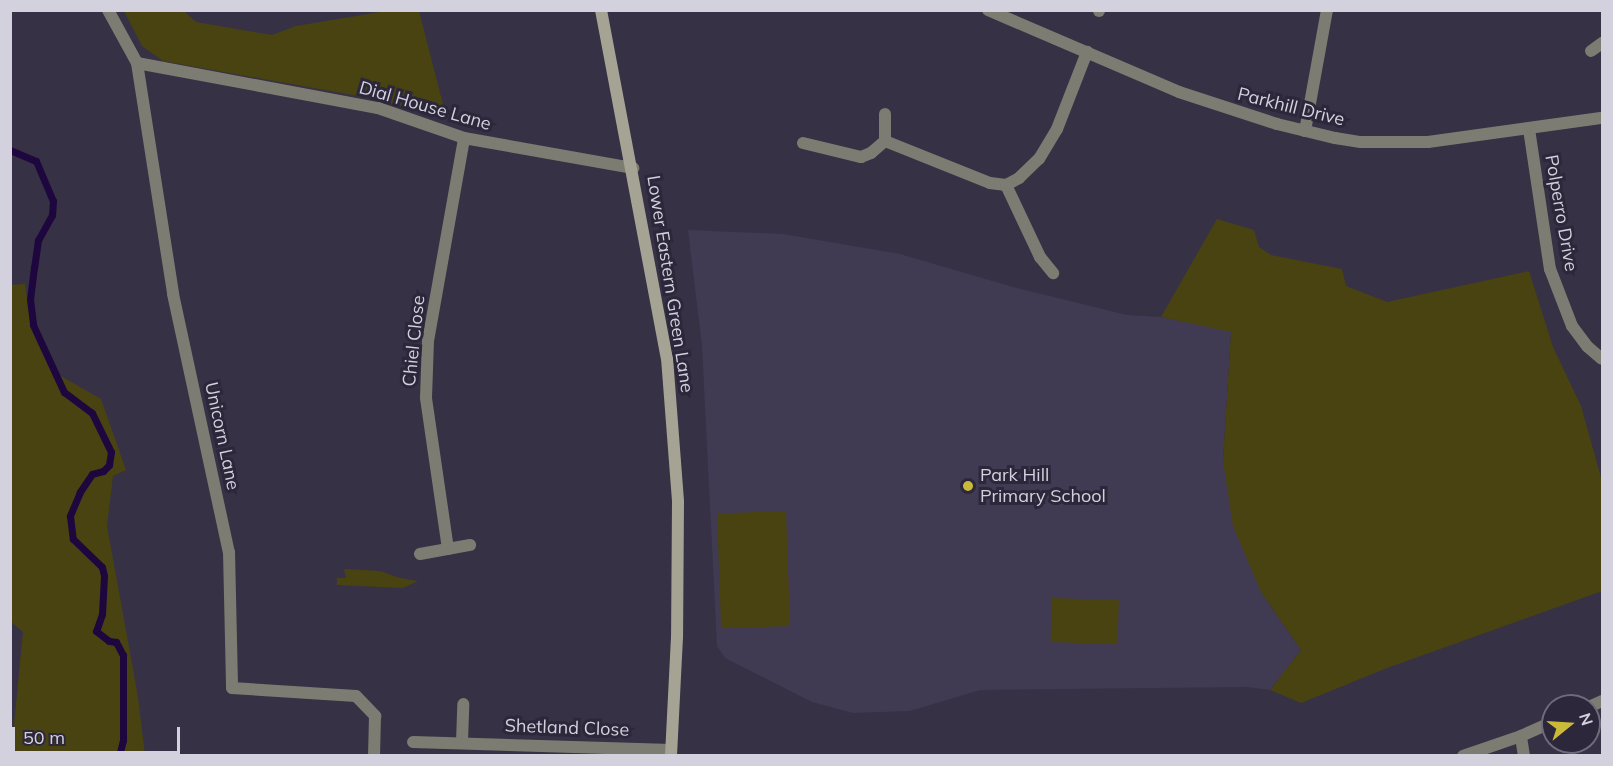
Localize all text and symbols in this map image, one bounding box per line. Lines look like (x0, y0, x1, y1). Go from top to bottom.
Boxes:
street label: Dial House Lane (356, 77, 494, 135)
street label: Parkhill Drive (1235, 83, 1347, 131)
street label: Polperro Drive (1540, 153, 1582, 273)
street label: Lower Eastern Green Lane (642, 174, 698, 394)
street label: Chiel Close (398, 294, 430, 388)
street label: Unicorn Lane (200, 380, 244, 492)
place label: Park Hill Primary School (980, 465, 1106, 508)
marker: Park Hill Primary School (961, 479, 975, 493)
north arrow (1541, 694, 1601, 754)
text: N (1575, 710, 1598, 728)
scale bar (15, 715, 183, 753)
street label: Shetland Close (504, 715, 630, 741)
text: 50 m (23, 726, 65, 749)

